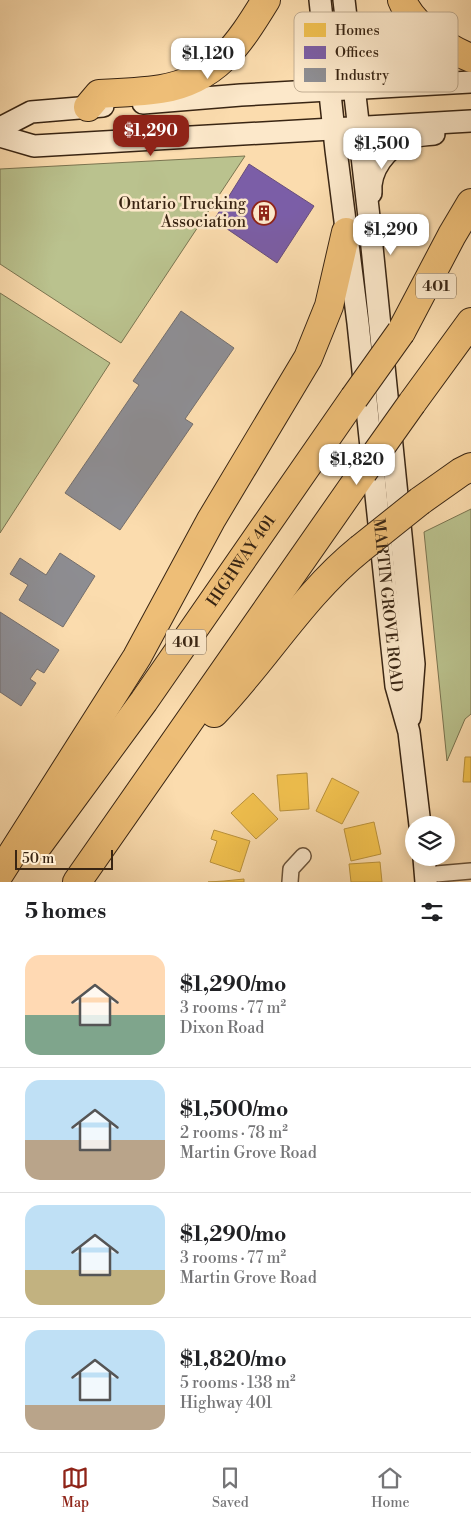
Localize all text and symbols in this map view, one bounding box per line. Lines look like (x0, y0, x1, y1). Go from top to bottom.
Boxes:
legend (294, 12, 458, 92)
text: Homes (335, 22, 380, 40)
pin: $1,120 (167, 38, 249, 80)
text: $1,120 (182, 44, 234, 64)
text: Offices (335, 44, 379, 62)
text: Industry (335, 67, 389, 85)
pin: $1,290 (110, 114, 192, 157)
text: $1,290 (124, 121, 178, 141)
pin: $1,500 (341, 128, 423, 170)
text: $1,500 (354, 134, 410, 154)
place label: Ontario Trucking Association (119, 194, 247, 232)
building icon: Ontario Trucking Association (251, 200, 277, 226)
pin: $1,290 (350, 214, 432, 256)
text: $1,290 (364, 220, 418, 240)
road number: 401 (416, 274, 456, 298)
pin: $1,820 (316, 444, 398, 486)
text: $1,820 (330, 450, 384, 470)
street label: HIGHWAY 401 (202, 511, 280, 611)
street label: MARTIN GROVE ROAD (368, 517, 407, 693)
road number: 401 (166, 630, 206, 654)
map controls (405, 816, 455, 866)
button: layers (405, 816, 455, 866)
scale bar (15, 847, 112, 870)
text: 50 m (22, 850, 54, 868)
icon: filters (418, 898, 446, 926)
text: 5 homes (25, 899, 106, 925)
text: $1,290/mo (180, 972, 286, 998)
icon: home (65, 975, 125, 1035)
text: 3 rooms · 77 m² (180, 998, 286, 1018)
text: Dixon Road (180, 1018, 264, 1038)
text: $1,500/mo (180, 1097, 288, 1123)
icon: home (65, 1100, 125, 1160)
text: 2 rooms · 78 m² (180, 1123, 288, 1143)
text: Martin Grove Road (180, 1143, 317, 1163)
text: $1,290/mo (180, 1222, 286, 1248)
icon: home (65, 1225, 125, 1285)
text: 3 rooms · 77 m² (180, 1248, 286, 1268)
text: Martin Grove Road (180, 1268, 317, 1288)
text: $1,820/mo (180, 1347, 287, 1373)
icon: home (65, 1350, 125, 1410)
text: 5 rooms · 138 m² (180, 1373, 296, 1393)
text: Highway 401 (180, 1393, 273, 1413)
tab: Map (61, 1464, 89, 1512)
tab: Saved (212, 1464, 249, 1512)
tab: Home (371, 1464, 410, 1512)

